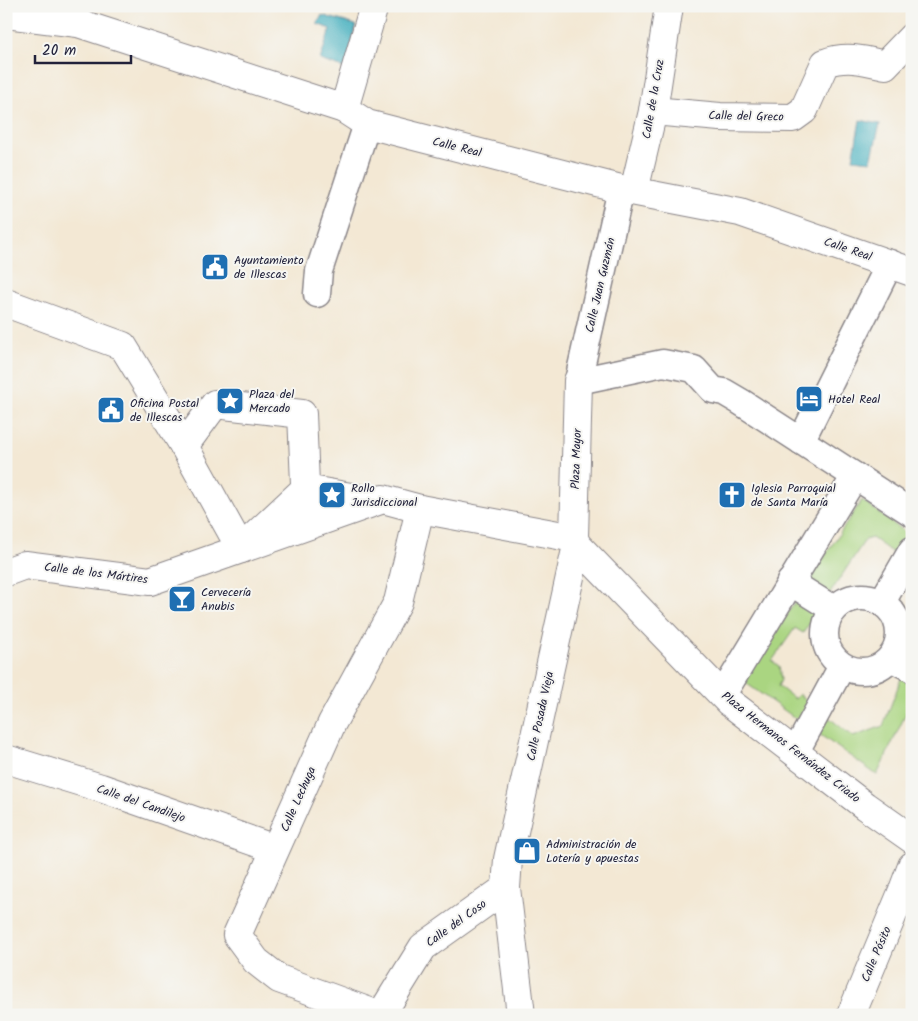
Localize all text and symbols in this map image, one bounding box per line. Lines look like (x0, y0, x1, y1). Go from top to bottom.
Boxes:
scale bar (35, 32, 131, 64)
text: 20 m (42, 39, 76, 63)
street label: Calle de la Cruz (637, 58, 670, 140)
street label: Calle del Greco (708, 106, 784, 127)
street label: Calle Real (430, 132, 483, 163)
street label: Calle Real (821, 232, 875, 267)
street label: Calle Juan Guzmán (580, 236, 621, 335)
place label: Ayuntamiento de Illescas (234, 251, 304, 284)
public building icon: Ayuntamiento de Illescas (200, 252, 230, 282)
hotel icon: Hotel Real (794, 384, 824, 414)
place label: Plaza del Mercado (249, 385, 294, 418)
place icon: Plaza del Mercado (215, 386, 245, 416)
place label: Hotel Real (828, 390, 880, 409)
place label: Oficina Postal de Illescas (130, 394, 199, 427)
public building icon: Oficina Postal de Illescas (96, 395, 126, 425)
street label: Plaza Mayor (566, 427, 587, 490)
place label: Rollo Jurisdiccional (351, 479, 417, 512)
place label: Iglesia Parroquial de Santa María (751, 479, 836, 512)
place icon: Rollo Jurisdiccional (317, 480, 347, 510)
church icon: Iglesia Parroquial de Santa María (717, 480, 747, 510)
street label: Calle de los Mártires (43, 558, 149, 589)
place label: Cervecería Anubis (201, 583, 252, 616)
bar icon: Cervecería Anubis (167, 584, 197, 614)
street label: Calle Posada Vieja (522, 669, 559, 763)
street label: Plaza Hermanos Fernández Criado (717, 687, 864, 808)
street label: Calle Lechuga (276, 763, 321, 835)
street label: Calle del Candilejo (94, 779, 188, 828)
place label: Administración de Lotería y apuestas (546, 835, 639, 868)
shop icon: Administración de Lotería y apuestas (512, 836, 542, 866)
street label: Calle del Coso (422, 895, 491, 952)
street label: Calle Pósito (856, 923, 897, 985)

